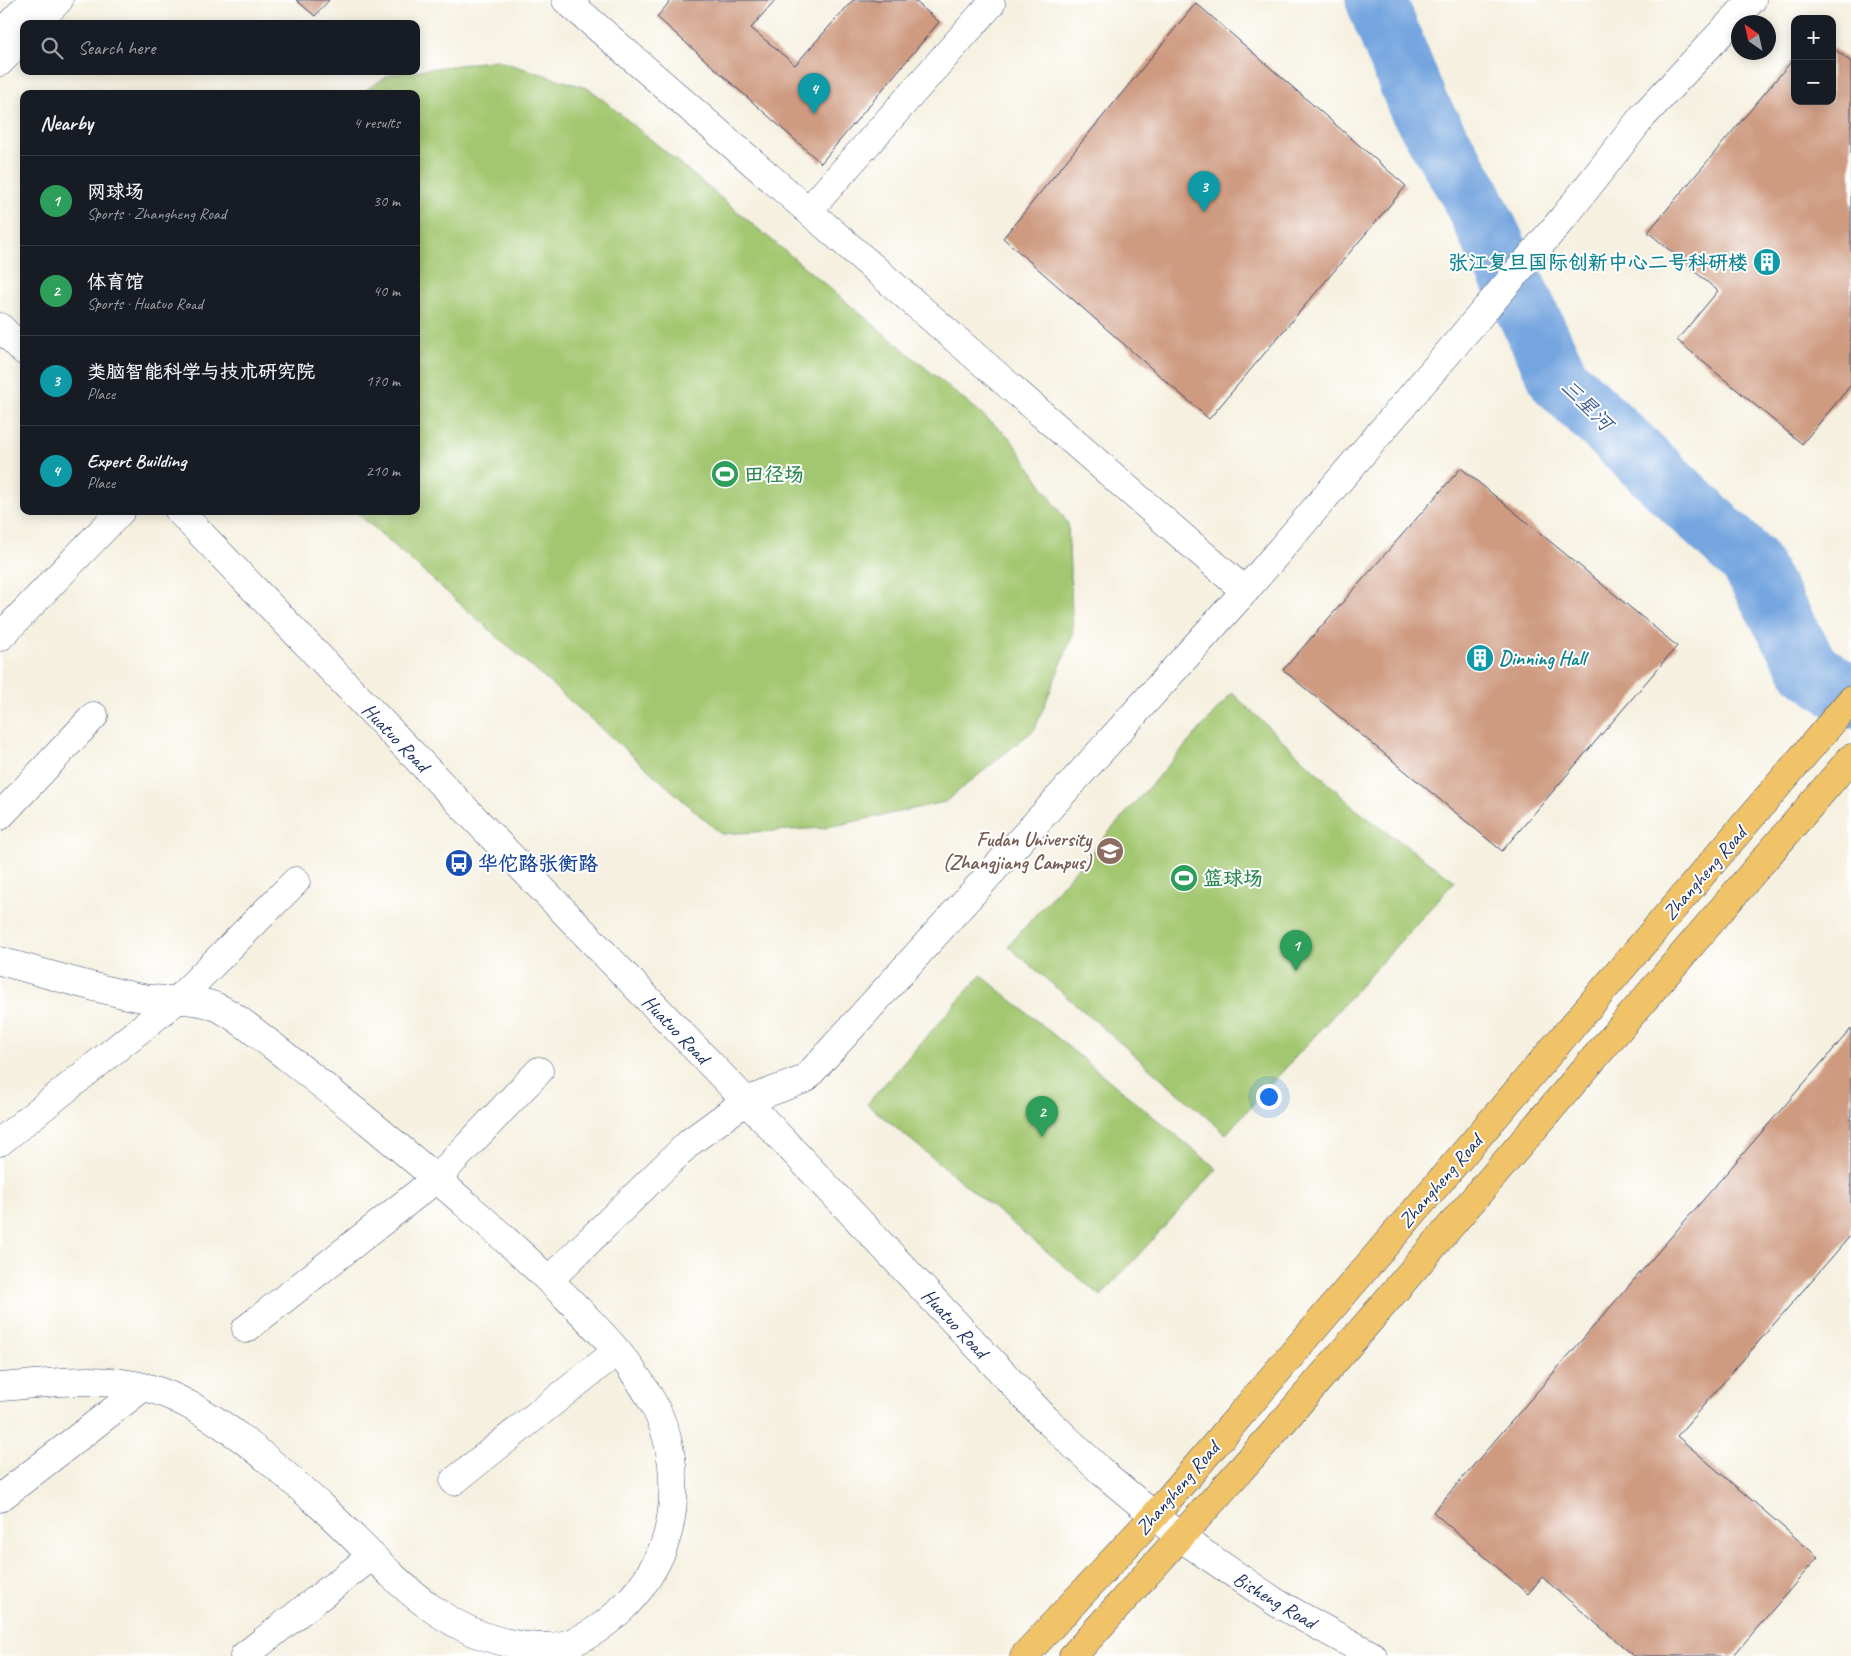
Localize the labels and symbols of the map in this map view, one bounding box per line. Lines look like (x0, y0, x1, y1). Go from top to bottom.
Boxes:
north arrow (1731, 15, 1776, 60)
pin: 4 (798, 73, 830, 114)
pin: 3 (1188, 171, 1220, 212)
building icon: 张江复旦国际创新中心二号科研楼 (1752, 247, 1782, 277)
place label: 张江复旦国际创新中心二号科研楼 (1448, 250, 1748, 275)
water label: 三星河 (1556, 374, 1621, 439)
sports icon: 田径场 (710, 459, 740, 489)
place label: 田径场 (744, 462, 804, 487)
building icon: Dinning Hall (1465, 643, 1495, 673)
place label: Dinning Hall (1499, 646, 1589, 671)
street label: Huatuo Road (357, 698, 437, 779)
street label: Zhangheng Road (1657, 819, 1754, 925)
place label: Fudan University (Zhangjiang Campus) (943, 827, 1093, 875)
school or university icon: Fudan University (Zhangjiang Campus) (1095, 836, 1125, 866)
bus stop icon: 华佗路张衡路 (444, 848, 474, 878)
place label: 华佗路张衡路 (478, 851, 598, 876)
sports icon: 篮球场 (1169, 863, 1199, 893)
place label: 篮球场 (1203, 866, 1263, 891)
pin: 1 (1280, 930, 1312, 971)
street label: Huatuo Road (637, 990, 717, 1071)
your location (1256, 1084, 1282, 1110)
pin: 2 (1026, 1096, 1058, 1137)
street label: Zhangheng Road (1393, 1127, 1490, 1233)
street label: Huatuo Road (916, 1283, 995, 1366)
street label: Zhangheng Road (1130, 1434, 1227, 1540)
street label: Bisheng Road (1229, 1566, 1323, 1636)

